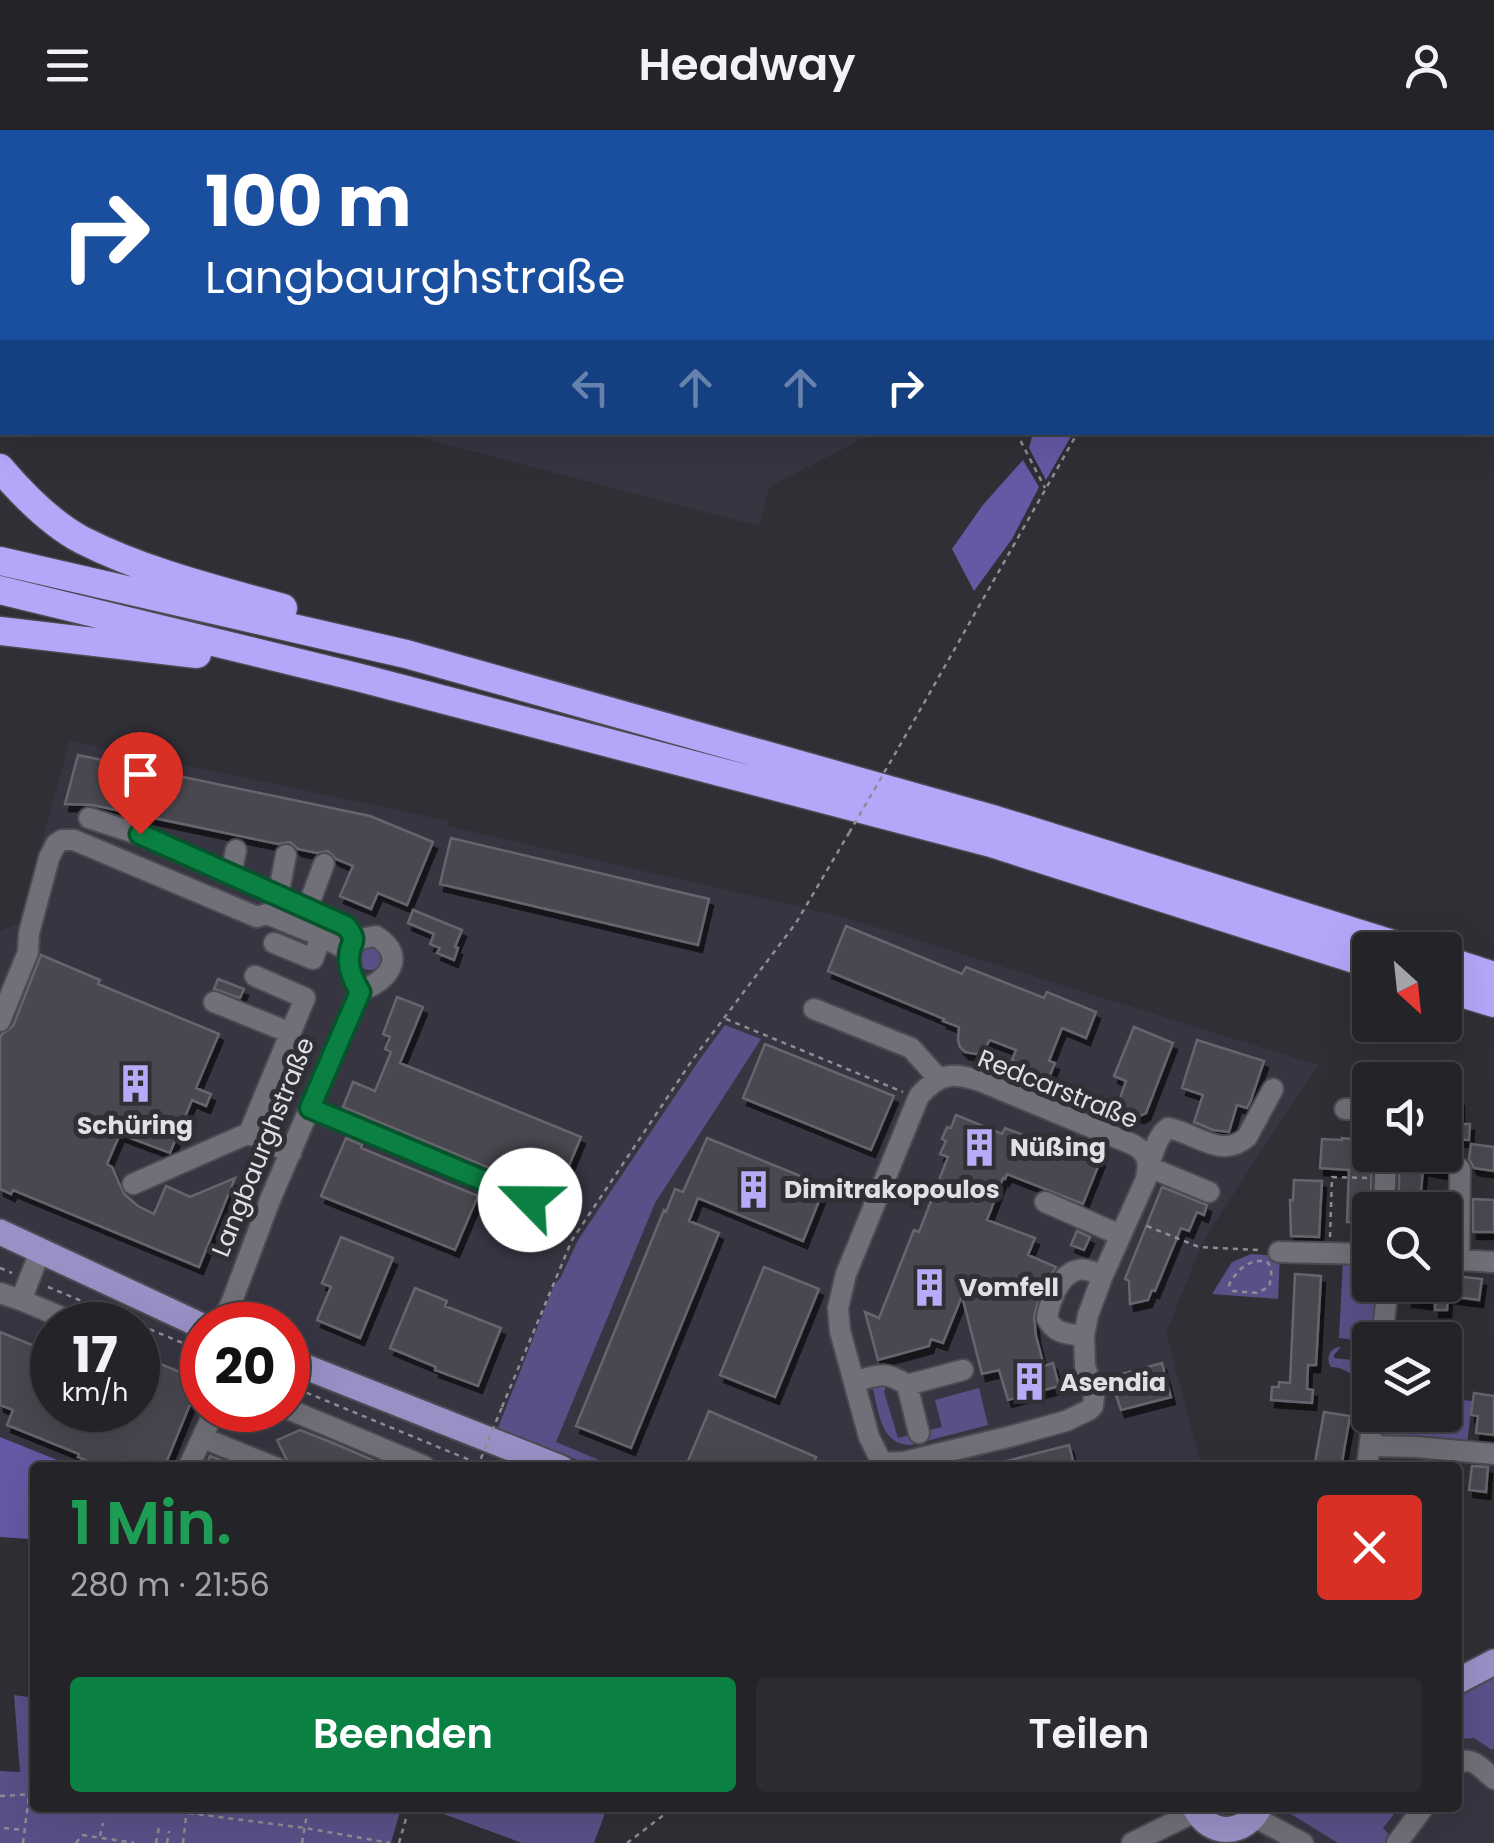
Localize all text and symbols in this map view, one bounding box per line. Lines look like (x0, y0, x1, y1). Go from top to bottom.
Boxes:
text: Headway (639, 33, 855, 96)
icon: menu (40, 38, 95, 93)
icon: person (1399, 38, 1454, 93)
text: 100 m (205, 152, 412, 251)
icon: right (40, 170, 170, 300)
text: Langbaurghstraße (205, 246, 625, 309)
icon: left (563, 360, 618, 415)
icon: ahead (668, 360, 723, 415)
icon: ahead (773, 360, 828, 415)
icon: right (878, 360, 933, 415)
pin (98, 732, 183, 835)
icon: arrive (113, 747, 168, 802)
north arrow (1352, 932, 1462, 1042)
map controls (1352, 932, 1462, 1432)
street label: Langbaurghstraße (203, 1032, 323, 1262)
street label: Redcarstraße (973, 1041, 1143, 1137)
button: sound (1352, 1062, 1462, 1172)
building icon: Schüring (114, 1063, 156, 1105)
place label: Schüring (77, 1108, 193, 1143)
building icon: Nüßing (959, 1126, 1001, 1168)
place label: Nüßing (1010, 1130, 1106, 1165)
position arrow (478, 1148, 582, 1252)
building icon: Dimitrakopoulos (733, 1168, 775, 1210)
place label: Dimitrakopoulos (784, 1172, 1000, 1207)
button: search (1352, 1192, 1462, 1302)
building icon: Vomfell (908, 1266, 950, 1308)
place label: Vomfell (959, 1270, 1059, 1305)
speed limit sign: 20 (180, 1302, 310, 1432)
text: 17 (72, 1319, 118, 1390)
button: layers (1352, 1322, 1462, 1432)
building icon: Asendia (1009, 1361, 1051, 1403)
place label: Asendia (1060, 1365, 1166, 1400)
text: km/h (62, 1375, 128, 1410)
text: 1 Min. (70, 1481, 232, 1565)
button: close (1317, 1495, 1422, 1600)
text: 280 m · 21:56 (70, 1562, 270, 1607)
button: Beenden (70, 1677, 736, 1792)
button: Teilen (756, 1677, 1422, 1792)

